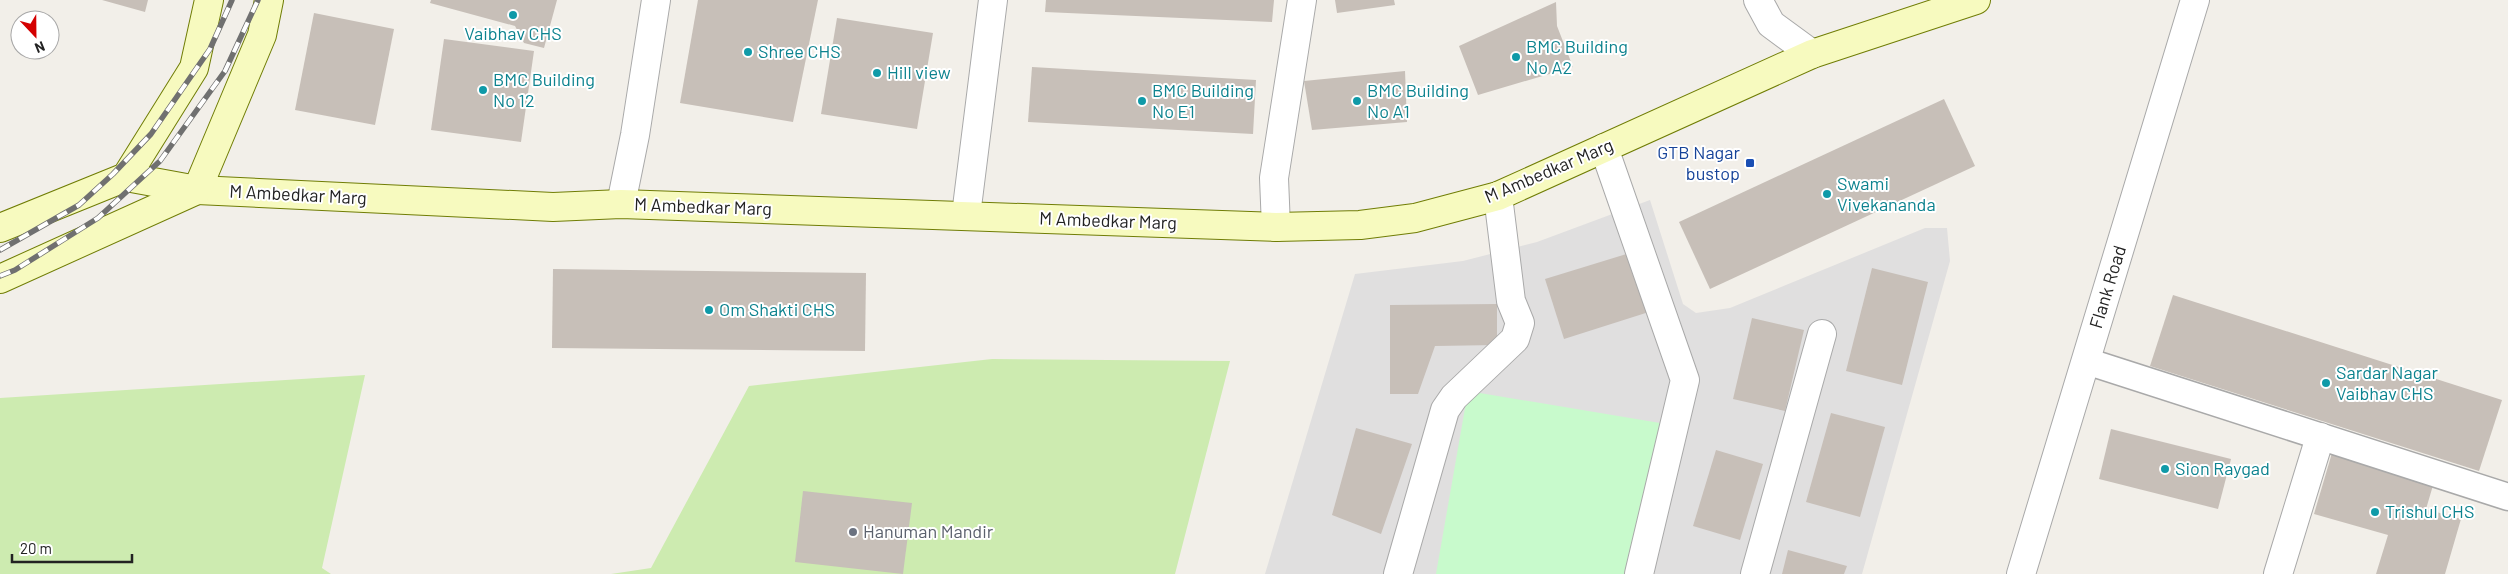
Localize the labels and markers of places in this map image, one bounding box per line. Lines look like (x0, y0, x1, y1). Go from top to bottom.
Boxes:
marker: Vaibhav CHS (507, 9, 519, 21)
place label: Vaibhav CHS (464, 22, 562, 44)
place label: BMC Building No A2 (1526, 35, 1628, 78)
place label: Shree CHS (758, 40, 841, 62)
marker: Shree CHS (742, 46, 754, 58)
marker: BMC Building No A2 (1510, 51, 1522, 63)
place label: Hill view (887, 61, 951, 83)
marker: Hill view (871, 67, 883, 79)
place label: BMC Building No 12 (493, 68, 595, 111)
place label: BMC Building No E1 (1152, 79, 1254, 122)
place label: BMC Building No A1 (1367, 79, 1469, 122)
marker: BMC Building No 12 (477, 84, 489, 96)
marker: BMC Building No E1 (1136, 95, 1148, 107)
marker: BMC Building No A1 (1351, 95, 1363, 107)
place label: GTB Nagar bustop (1657, 141, 1740, 184)
marker: GTB Nagar bustop (1744, 157, 1756, 169)
place label: Swami Vivekananda (1837, 172, 1936, 215)
marker: Swami Vivekananda (1821, 188, 1833, 200)
place label: Om Shakti CHS (719, 298, 835, 320)
marker: Om Shakti CHS (703, 304, 715, 316)
place label: Sardar Nagar Vaibhav CHS (2336, 361, 2439, 404)
marker: Sardar Nagar Vaibhav CHS (2320, 377, 2332, 389)
place label: Sion Raygad (2175, 457, 2270, 479)
marker: Sion Raygad (2159, 463, 2171, 475)
place label: Trishul CHS (2385, 500, 2474, 522)
marker: Trishul CHS (2369, 506, 2381, 518)
place label: Hanuman Mandir (863, 520, 994, 542)
marker: Hanuman Mandir (847, 526, 859, 538)

